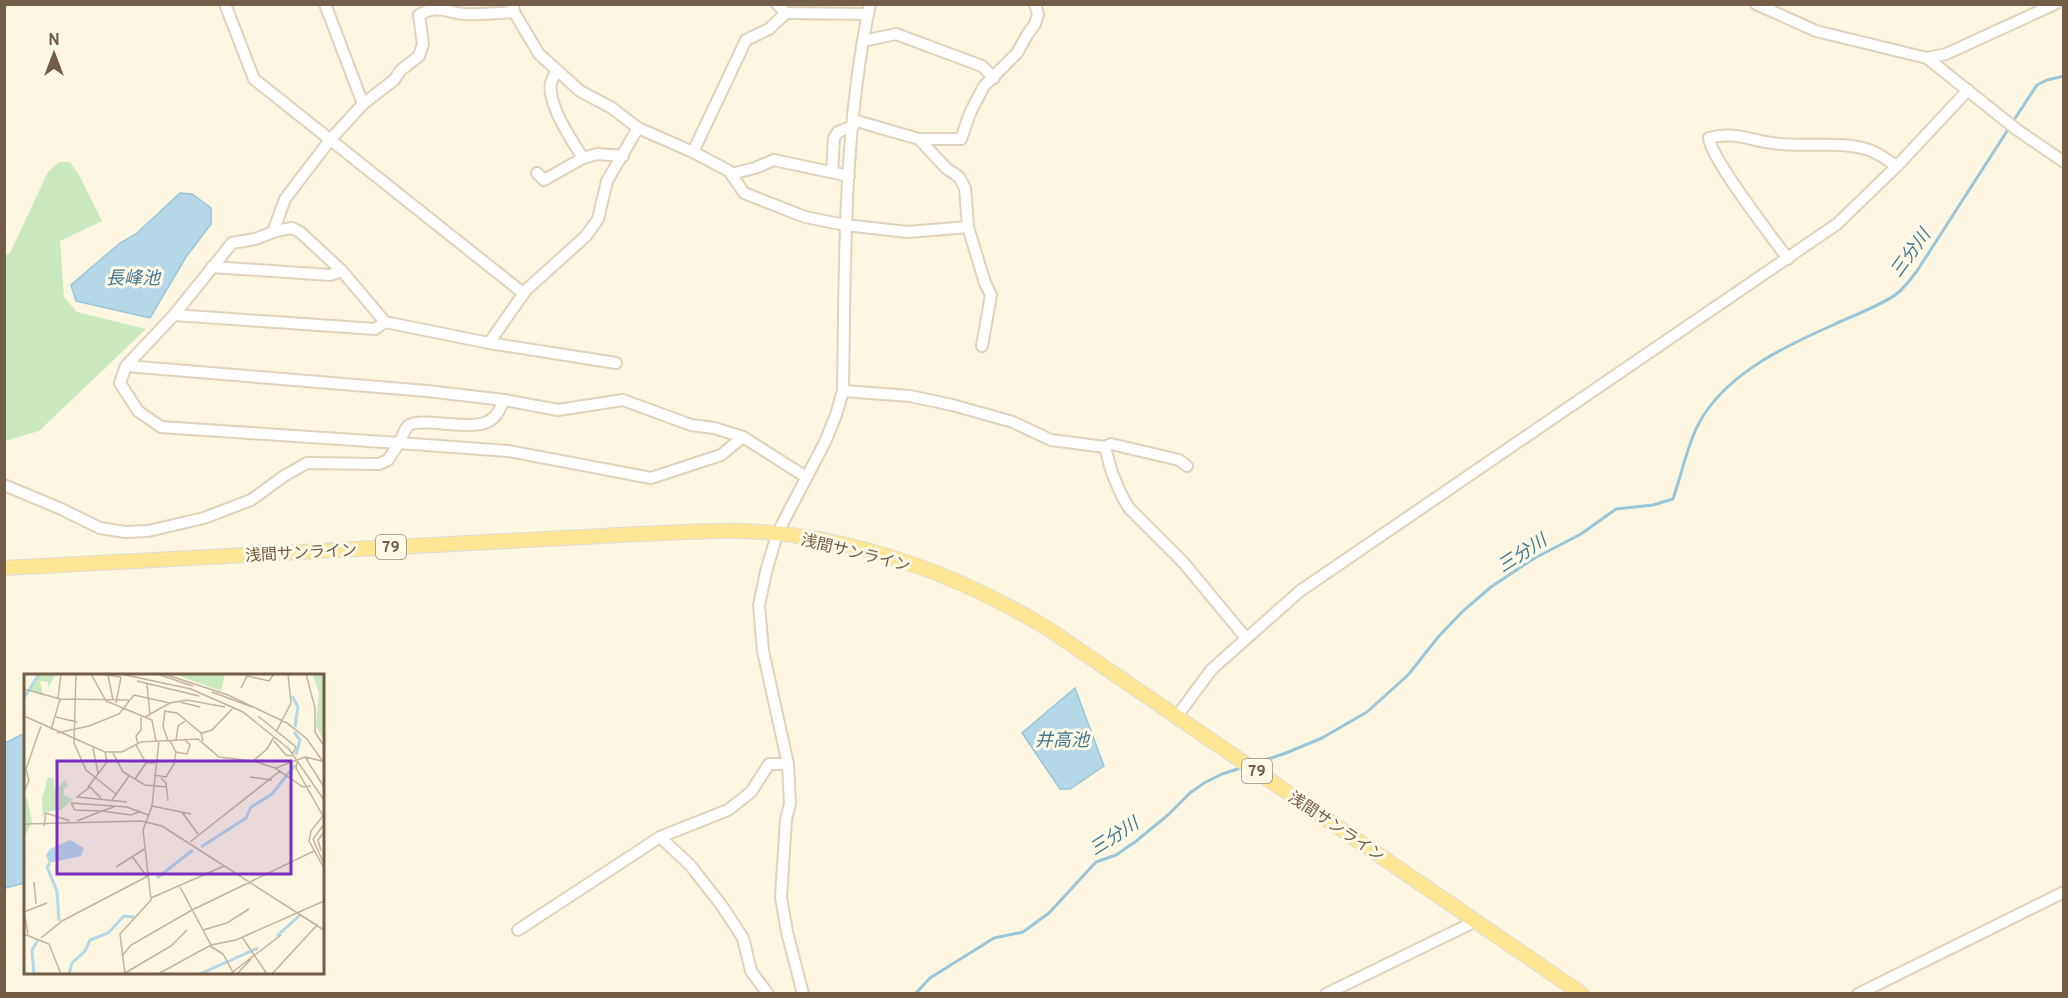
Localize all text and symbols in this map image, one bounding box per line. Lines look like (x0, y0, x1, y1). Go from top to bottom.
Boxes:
north arrow (24, 24, 84, 84)
text: N (48, 31, 60, 51)
water label: 三分川 (1886, 224, 1938, 282)
water label: 長峰池 (106, 268, 162, 291)
water label: 三分川 (1494, 529, 1553, 579)
street label: 浅間サンライン (799, 531, 912, 577)
road number: 79 (376, 535, 406, 559)
street label: 浅間サンライン (245, 541, 358, 567)
inset map (24, 674, 324, 974)
water label: 井高池 (1035, 730, 1091, 753)
road number: 79 (1242, 759, 1272, 783)
street label: 浅間サンライン (1284, 788, 1388, 867)
water label: 三分川 (1086, 812, 1145, 862)

